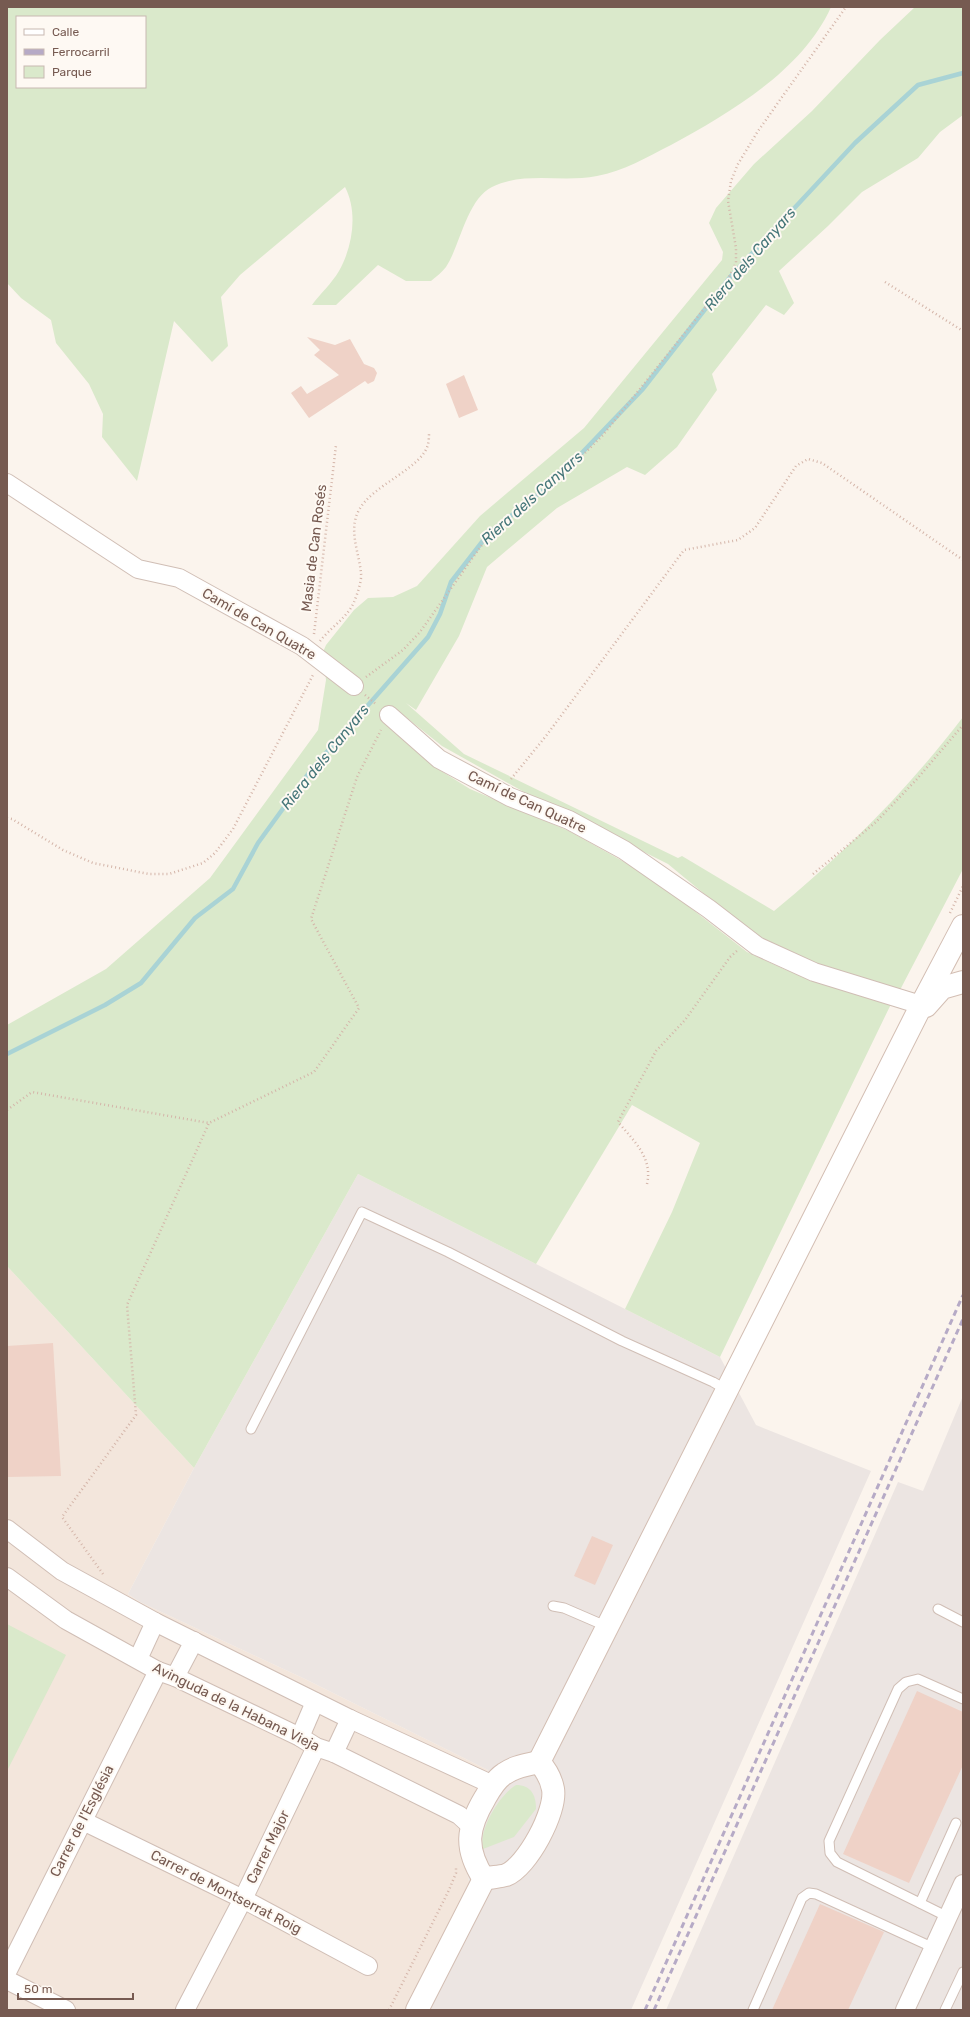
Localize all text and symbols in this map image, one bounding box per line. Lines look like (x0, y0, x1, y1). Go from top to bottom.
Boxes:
legend (16, 16, 146, 88)
text: Calle (52, 25, 79, 39)
text: Ferrocarril (52, 45, 110, 59)
text: Parque (52, 65, 92, 79)
water label: Riera dels Canyars (700, 204, 800, 314)
water label: Riera dels Canyars (477, 447, 587, 548)
street label: Masia de Can Rosés (298, 483, 330, 613)
street label: Camí de Can Quatre (199, 584, 319, 664)
water label: Riera dels Canyars (277, 700, 373, 813)
street label: Camí de Can Quatre (465, 767, 589, 837)
street label: Avinguda de la Habana Vieja (150, 1659, 322, 1755)
street label: Carrer de l'Església (46, 1762, 118, 1880)
street label: Carrer Major (243, 1807, 293, 1887)
street label: Carrer de Montserrat Roig (148, 1846, 304, 1938)
scale bar (18, 1975, 133, 2001)
text: 50 m (24, 1982, 52, 1996)

